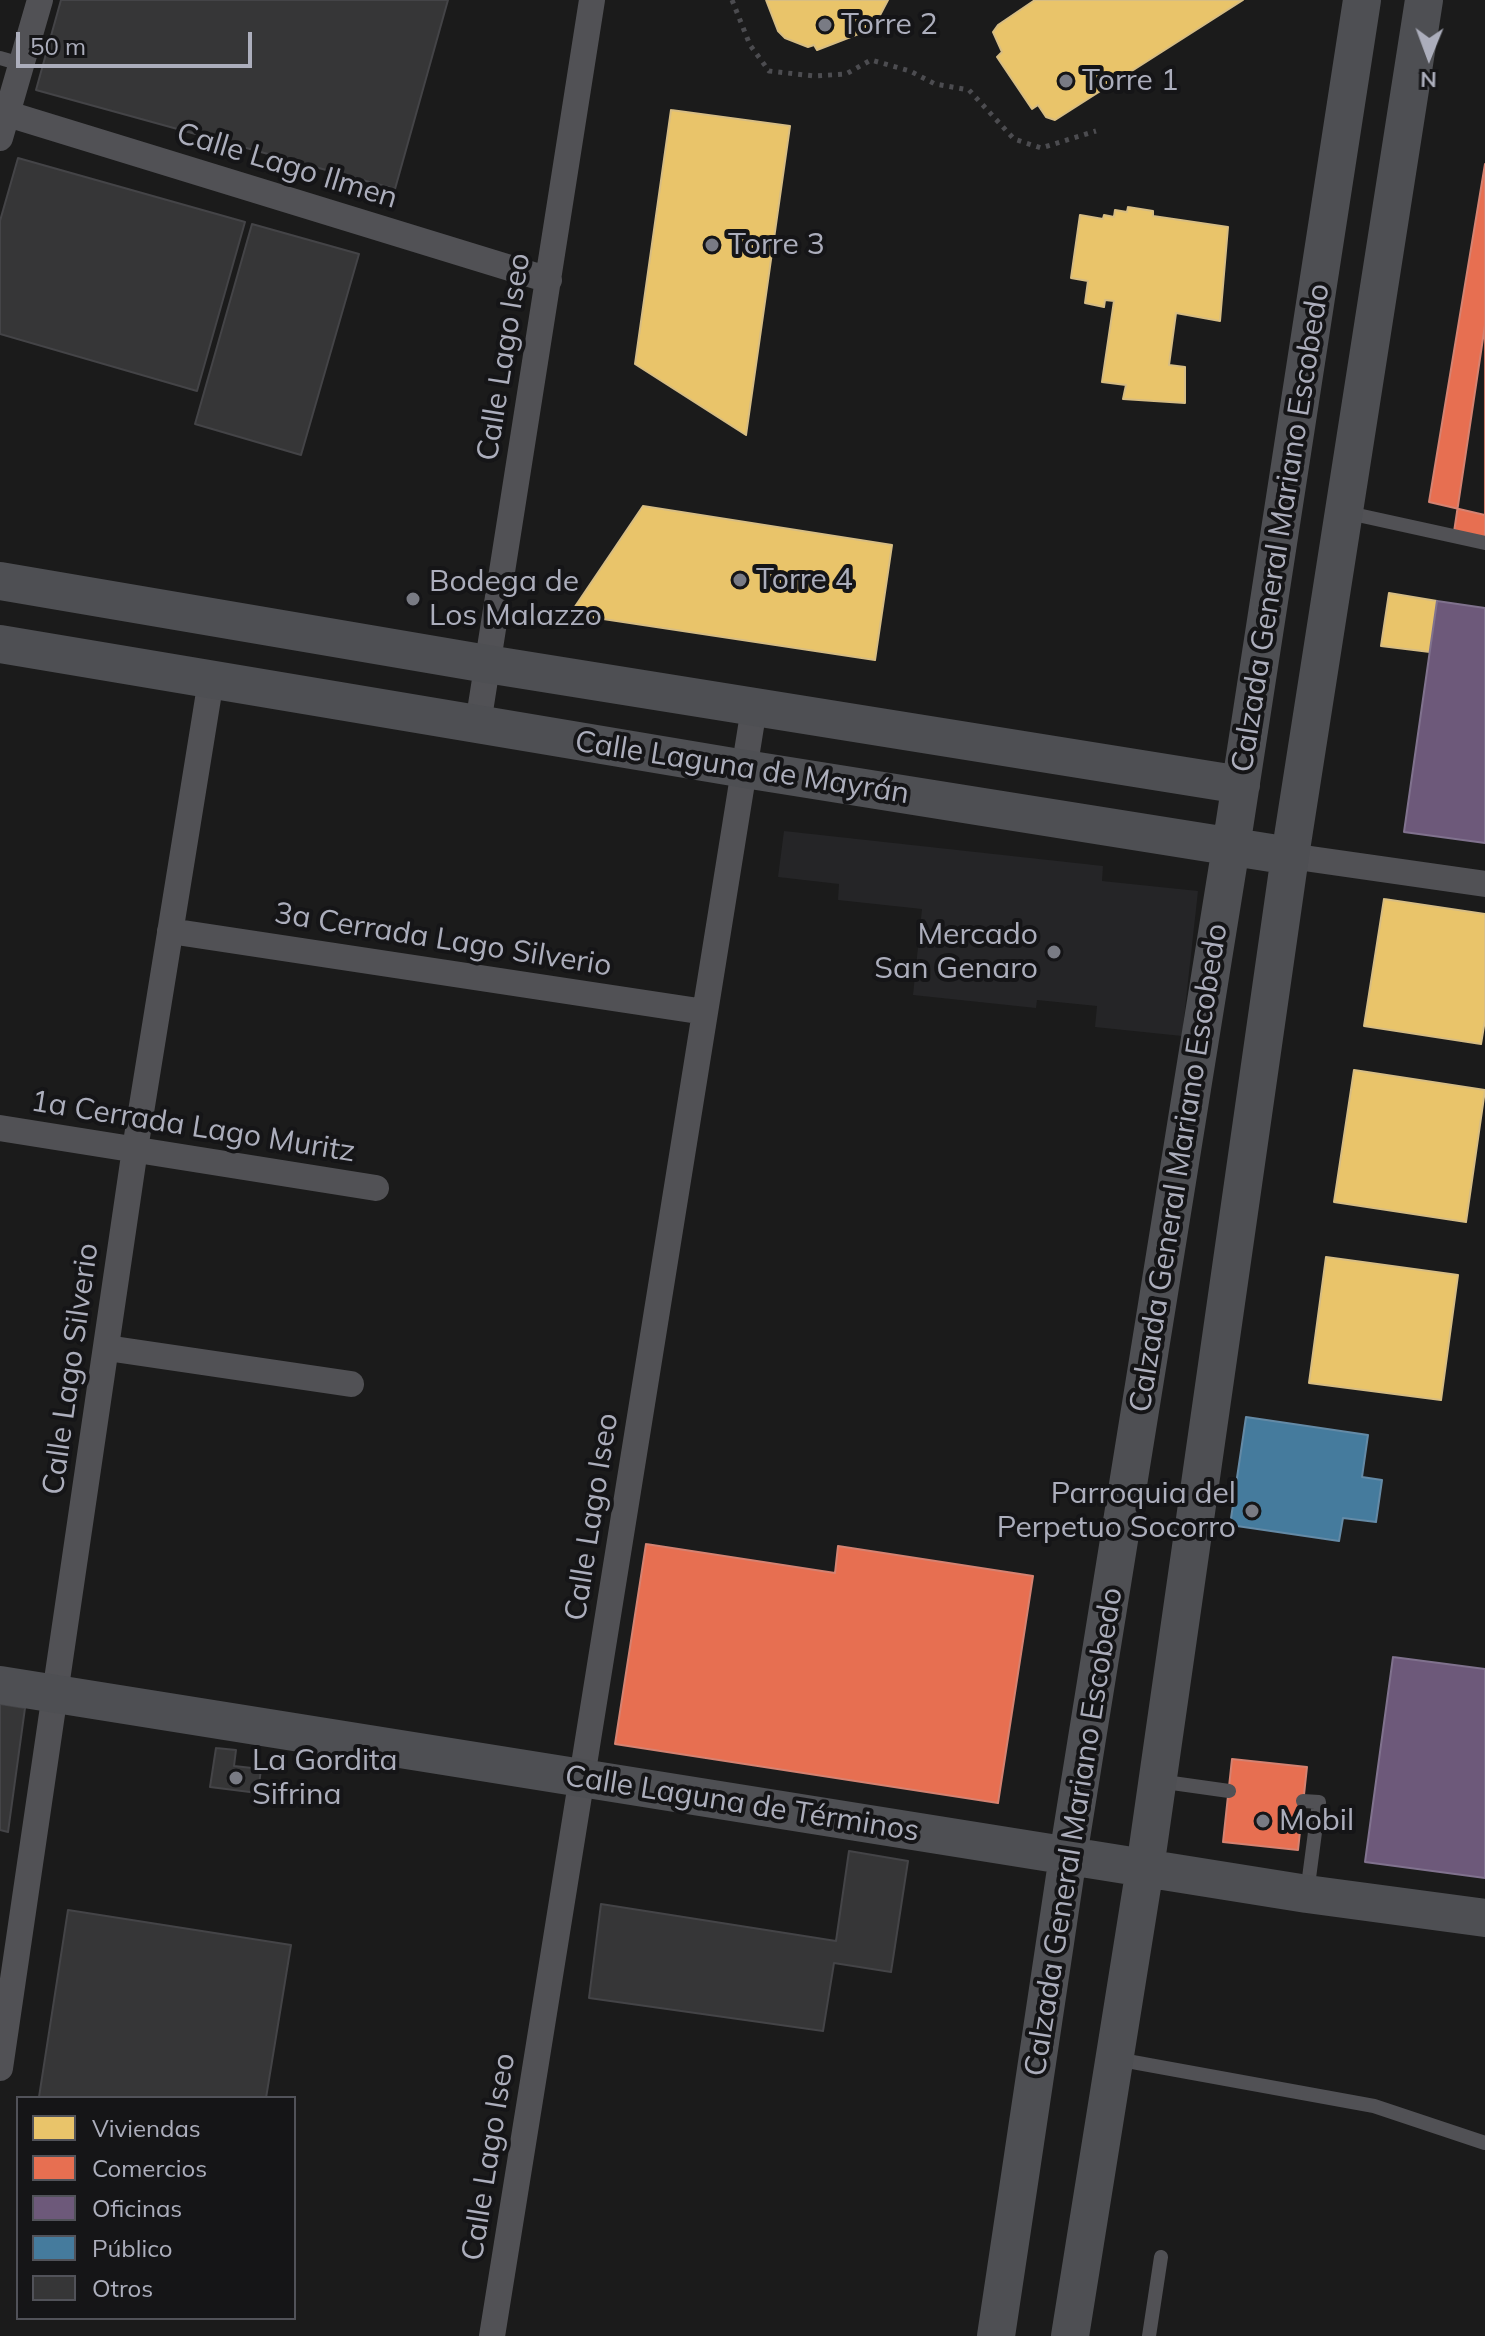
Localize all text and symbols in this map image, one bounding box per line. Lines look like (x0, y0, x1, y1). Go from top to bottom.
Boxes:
place label: Torre 2 (841, 7, 938, 43)
scale bar (20, 16, 256, 66)
marker: Torre 2 (816, 16, 834, 34)
north arrow (1389, 16, 1469, 96)
text: 50 m (30, 31, 86, 61)
place label: Torre 1 (1082, 63, 1179, 99)
text: N (1420, 66, 1437, 94)
marker: Torre 1 (1057, 72, 1075, 90)
street label: Calle Lago Ilmen (172, 115, 402, 217)
place label: Torre 3 (728, 227, 825, 263)
marker: Torre 3 (703, 236, 721, 254)
street label: Calle Lago Iseo (470, 250, 538, 464)
street label: Calzada General Mariano Escobedo (1225, 281, 1337, 775)
place label: Torre 4 (756, 562, 853, 598)
place label: Bodega de Los Malazzo (429, 564, 602, 634)
marker: Torre 4 (731, 571, 749, 589)
marker: Bodega de Los Malazzo (404, 590, 422, 608)
street label: Calle Laguna de Mayrán (572, 724, 912, 812)
street label: 3a Cerrada Lago Silverio (272, 896, 614, 984)
place label: Mercado San Genaro (874, 917, 1038, 988)
street label: Calzada General Mariano Escobedo (1123, 921, 1235, 1415)
marker: Mercado San Genaro (1045, 943, 1063, 961)
street label: 1a Cerrada Lago Muritz (28, 1084, 358, 1170)
street label: Calle Lago Silverio (35, 1241, 107, 1497)
street label: Calle Lago Iseo (558, 1410, 626, 1624)
place label: Parroquia del Perpetuo Socorro (997, 1476, 1236, 1546)
marker: Parroquia del Perpetuo Socorro (1243, 1502, 1261, 1520)
street label: Calzada General Mariano Escobedo (1018, 1585, 1130, 2079)
place label: La Gordita Sifrina (252, 1743, 398, 1814)
street label: Calle Laguna de Términos (562, 1758, 922, 1850)
marker: La Gordita Sifrina (227, 1769, 245, 1787)
place label: Mobil (1279, 1803, 1354, 1839)
marker: Mobil (1254, 1812, 1272, 1830)
street label: Calle Lago Iseo (455, 2050, 523, 2264)
legend (16, 2096, 296, 2320)
text: Viviendas (92, 2113, 201, 2143)
text: Comercios (92, 2153, 207, 2183)
text: Oficinas (92, 2193, 182, 2223)
text: Público (92, 2233, 173, 2263)
text: Otros (92, 2273, 153, 2303)

